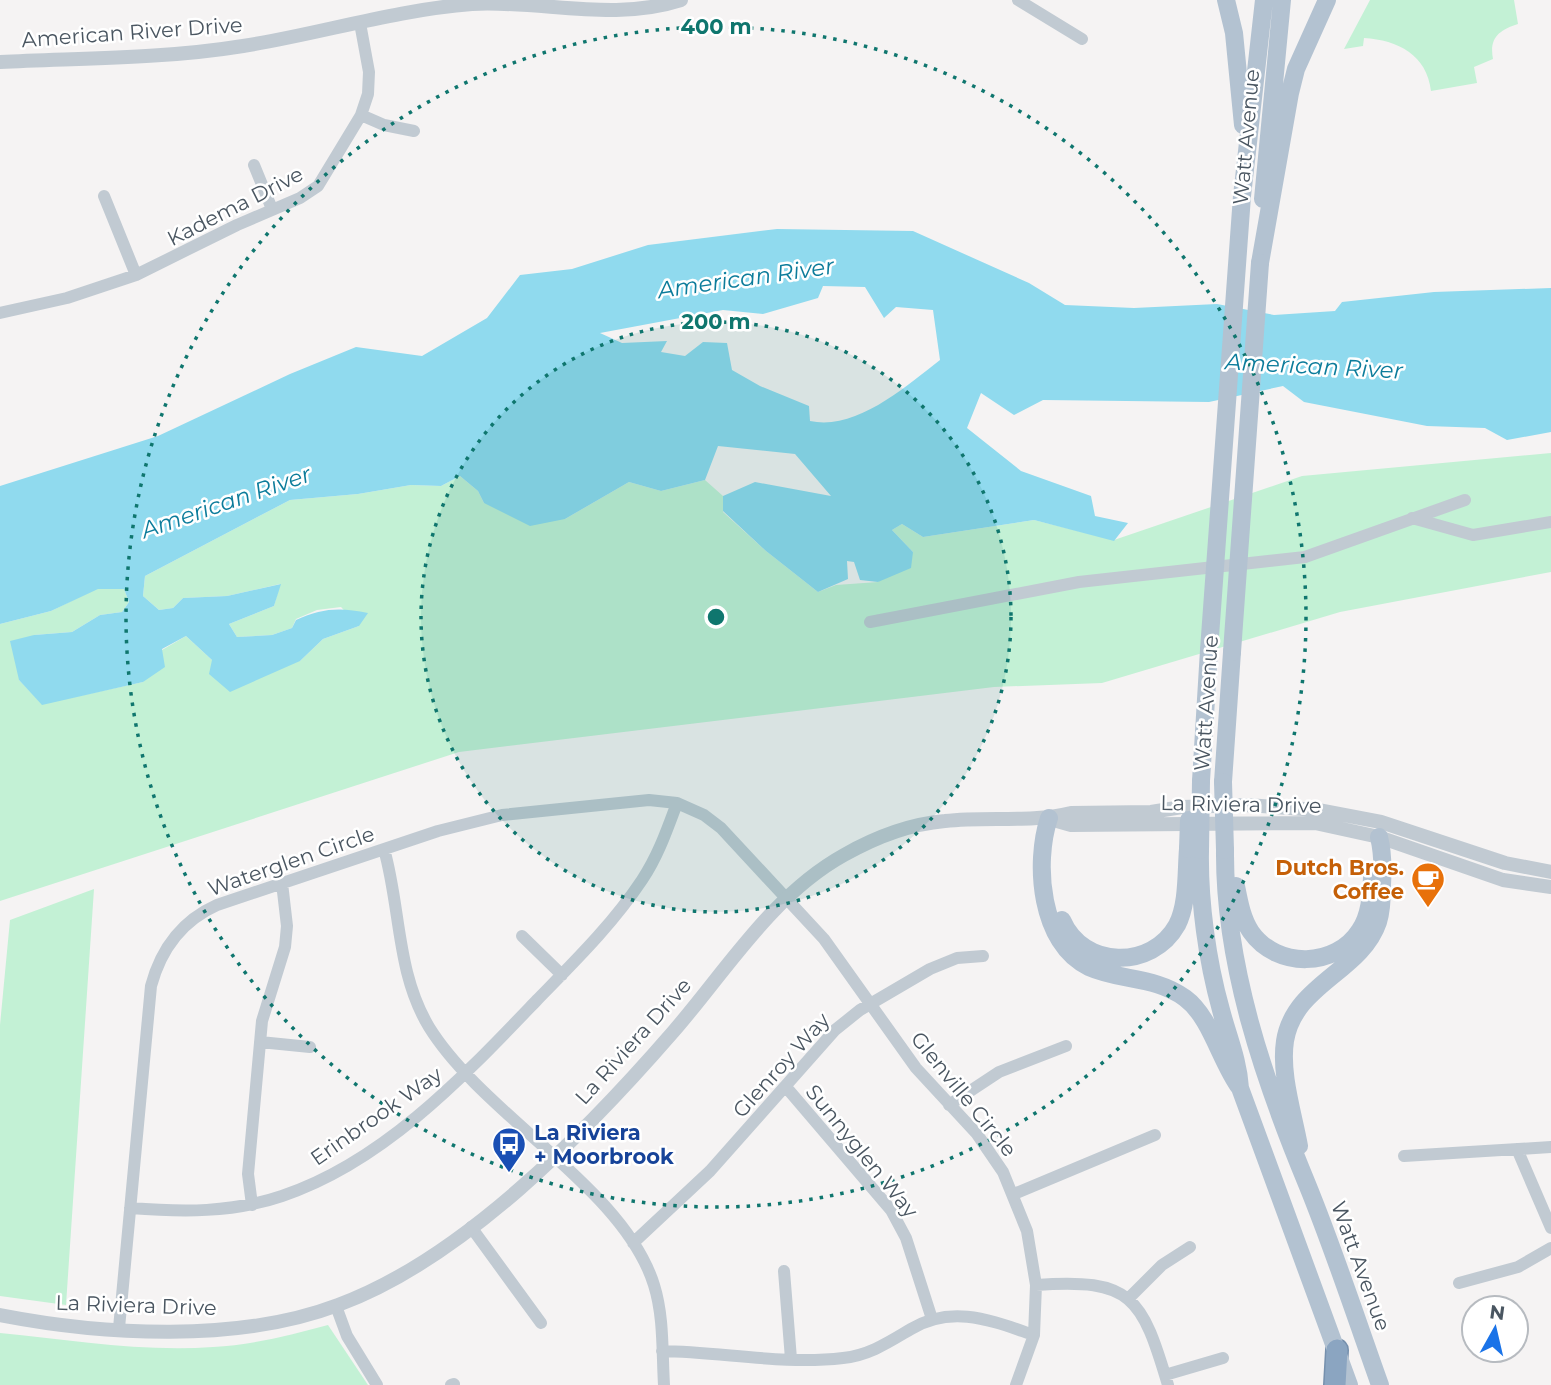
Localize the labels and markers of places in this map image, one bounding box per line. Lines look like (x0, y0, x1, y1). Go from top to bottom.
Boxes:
centre of rings (704, 605, 728, 629)
place label: Dutch Bros. Coffee (1275, 855, 1404, 904)
cafe icon: Dutch Bros. Coffee (1409, 860, 1447, 909)
place label: La Riviera + Moorbrook (534, 1120, 674, 1169)
bus stop icon: La Riviera + Moorbrook (490, 1125, 528, 1174)

